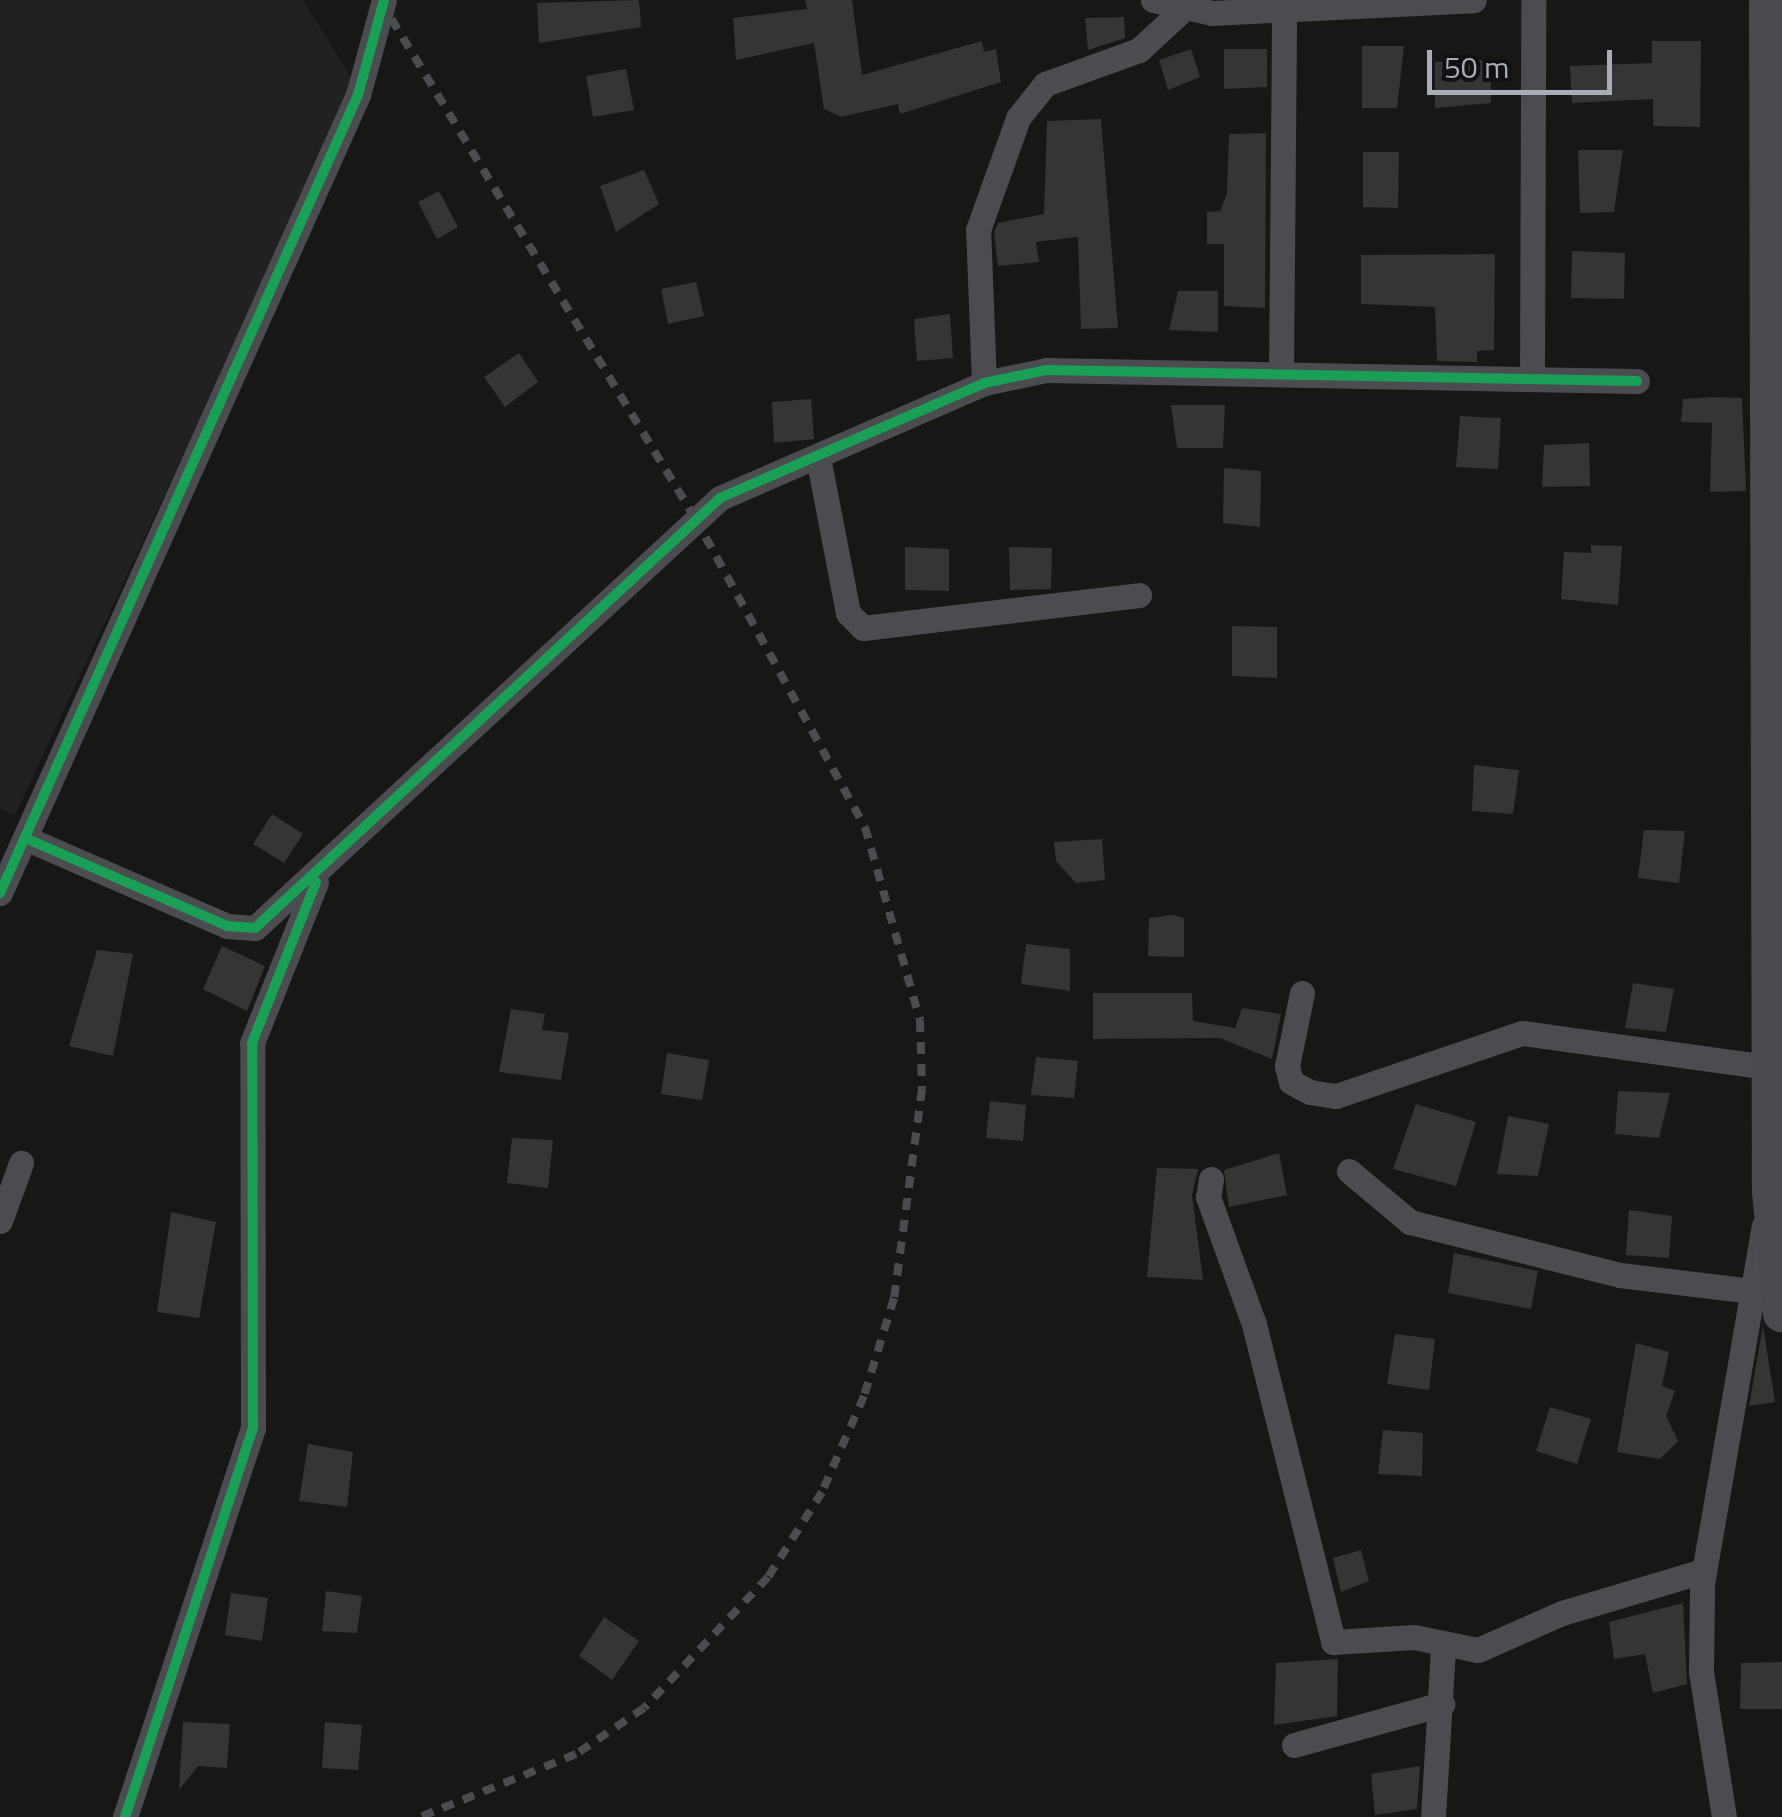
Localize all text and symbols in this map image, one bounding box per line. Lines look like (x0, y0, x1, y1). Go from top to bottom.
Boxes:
scale bar (1432, 30, 1617, 92)
text: 50 m (1444, 44, 1509, 90)

